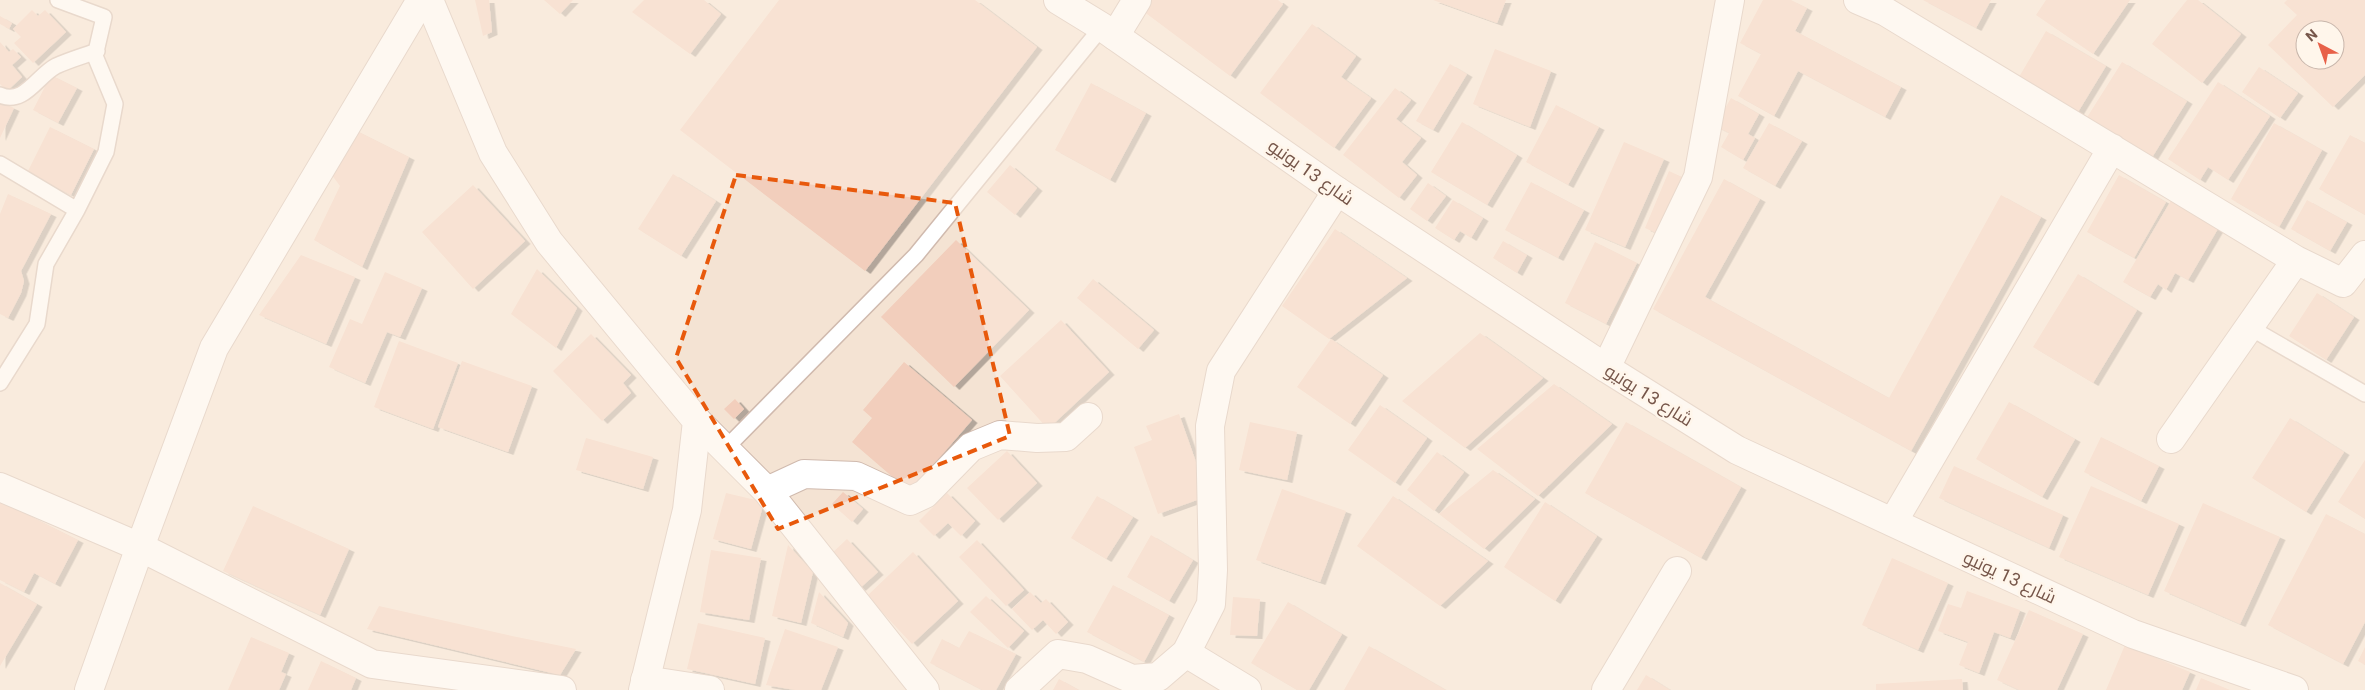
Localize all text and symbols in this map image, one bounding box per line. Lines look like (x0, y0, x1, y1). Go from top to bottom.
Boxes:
north arrow (2295, 20, 2345, 70)
text: N (2302, 26, 2320, 44)
street label: شارع 13 يونيو (1263, 135, 1358, 211)
street label: شارع 13 يونيو (1600, 360, 1697, 432)
street label: شارع 13 يونيو (1960, 546, 2060, 609)

